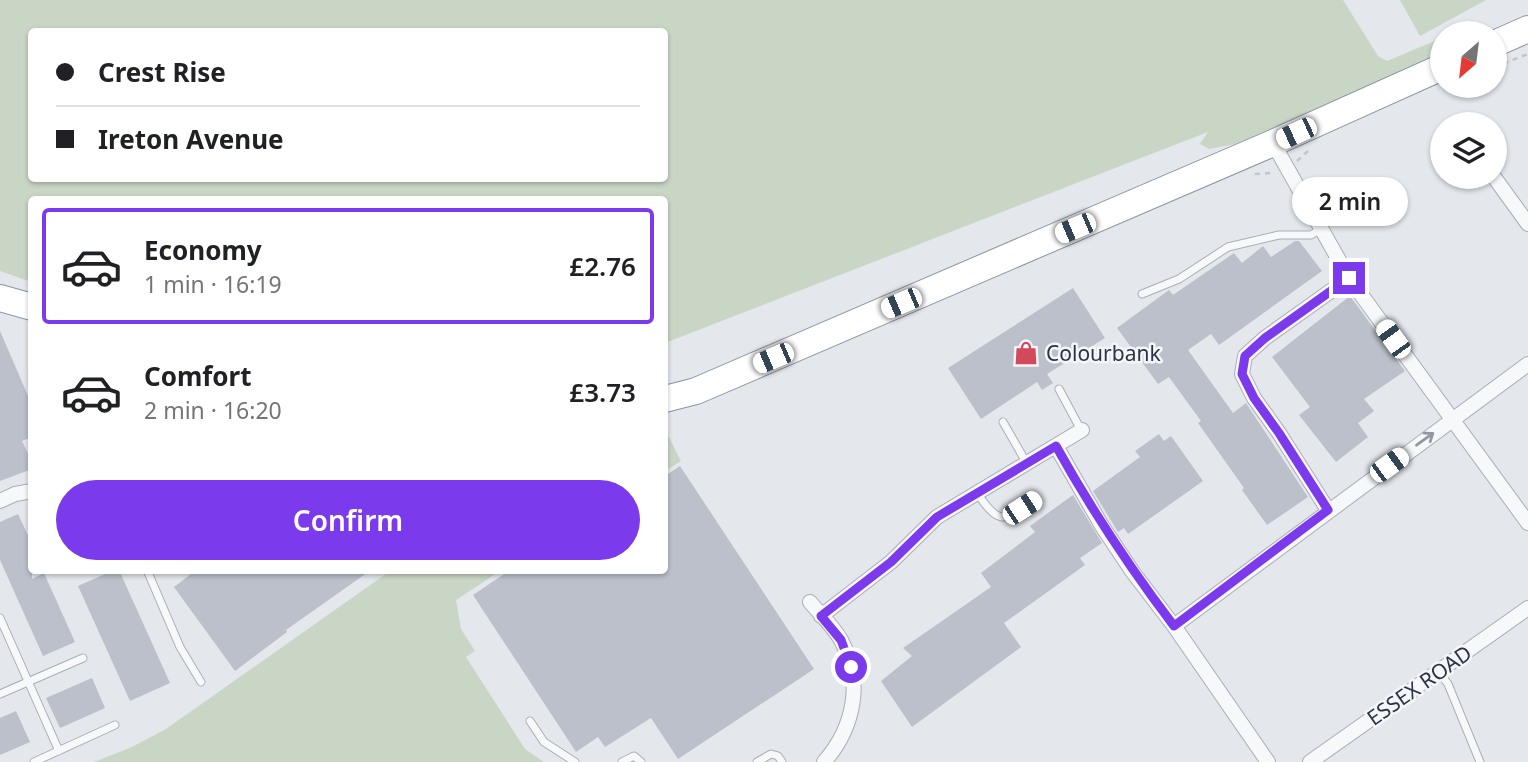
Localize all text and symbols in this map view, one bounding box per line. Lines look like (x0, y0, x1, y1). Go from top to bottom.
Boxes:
north arrow (1430, 21, 1507, 98)
map controls (1430, 21, 1507, 189)
text: Crest Rise (98, 54, 226, 90)
button: layers (1430, 112, 1507, 189)
car (1273, 115, 1320, 151)
text: Ireton Avenue (98, 121, 284, 157)
callout: 2 min (1291, 176, 1407, 226)
text: 2 min (1319, 185, 1381, 217)
car (1052, 210, 1099, 246)
text: Economy (144, 232, 262, 268)
icon: car (60, 235, 123, 298)
text: £2.76 (569, 248, 636, 284)
route end (1333, 262, 1365, 294)
text: 1 min · 16:19 (144, 268, 282, 300)
car (878, 285, 925, 321)
car (1373, 316, 1414, 362)
shop icon: Colourbank (1012, 339, 1040, 367)
place label: Colourbank (1046, 339, 1161, 367)
car (750, 340, 797, 376)
text: Comfort (144, 358, 252, 394)
icon: car (60, 361, 123, 424)
text: £3.73 (569, 374, 636, 410)
text: 2 min · 16:20 (144, 394, 282, 426)
one-way arrow (1415, 431, 1434, 446)
car (1366, 444, 1413, 486)
button: Confirm (56, 480, 640, 560)
car (999, 488, 1046, 528)
street label: ESSEX ROAD (1361, 639, 1477, 731)
route start (835, 651, 867, 683)

